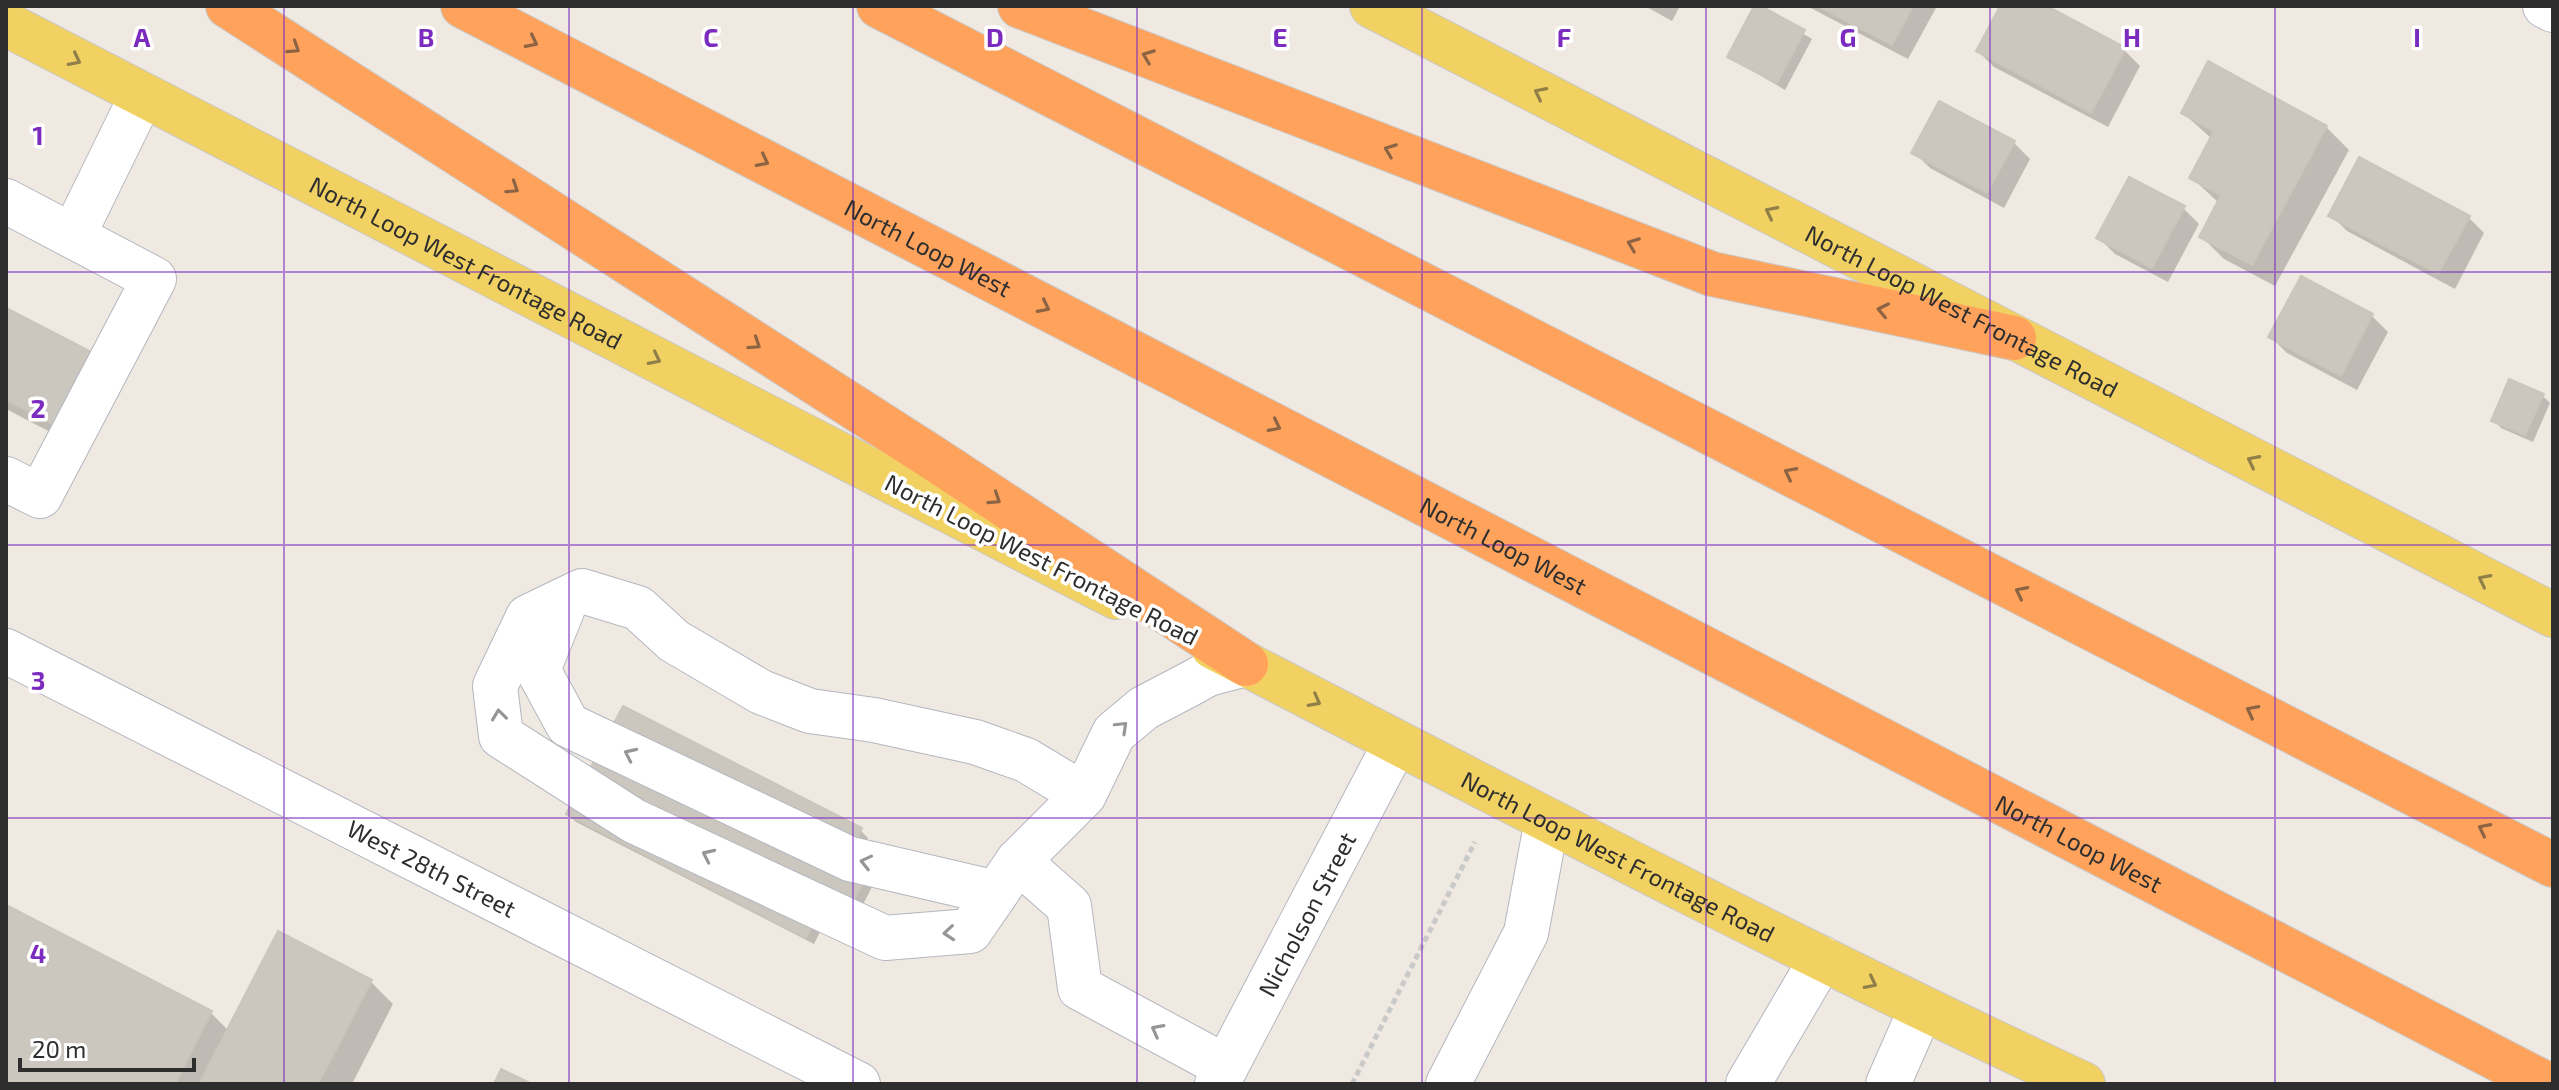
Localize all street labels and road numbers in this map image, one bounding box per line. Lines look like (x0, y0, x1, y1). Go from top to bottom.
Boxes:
street label: North Loop West Frontage Road (305, 169, 627, 354)
street label: North Loop West (840, 192, 1017, 302)
street label: North Loop West Frontage Road (1801, 218, 2123, 403)
street label: North Loop West Frontage Road (881, 467, 1203, 651)
street label: North Loop West (1416, 490, 1592, 600)
street label: North Loop West Frontage Road (1457, 764, 1780, 947)
street label: North Loop West (1991, 787, 2168, 898)
street label: West 28th Street (343, 813, 521, 922)
street label: Nicholson Street (1251, 827, 1361, 1001)

